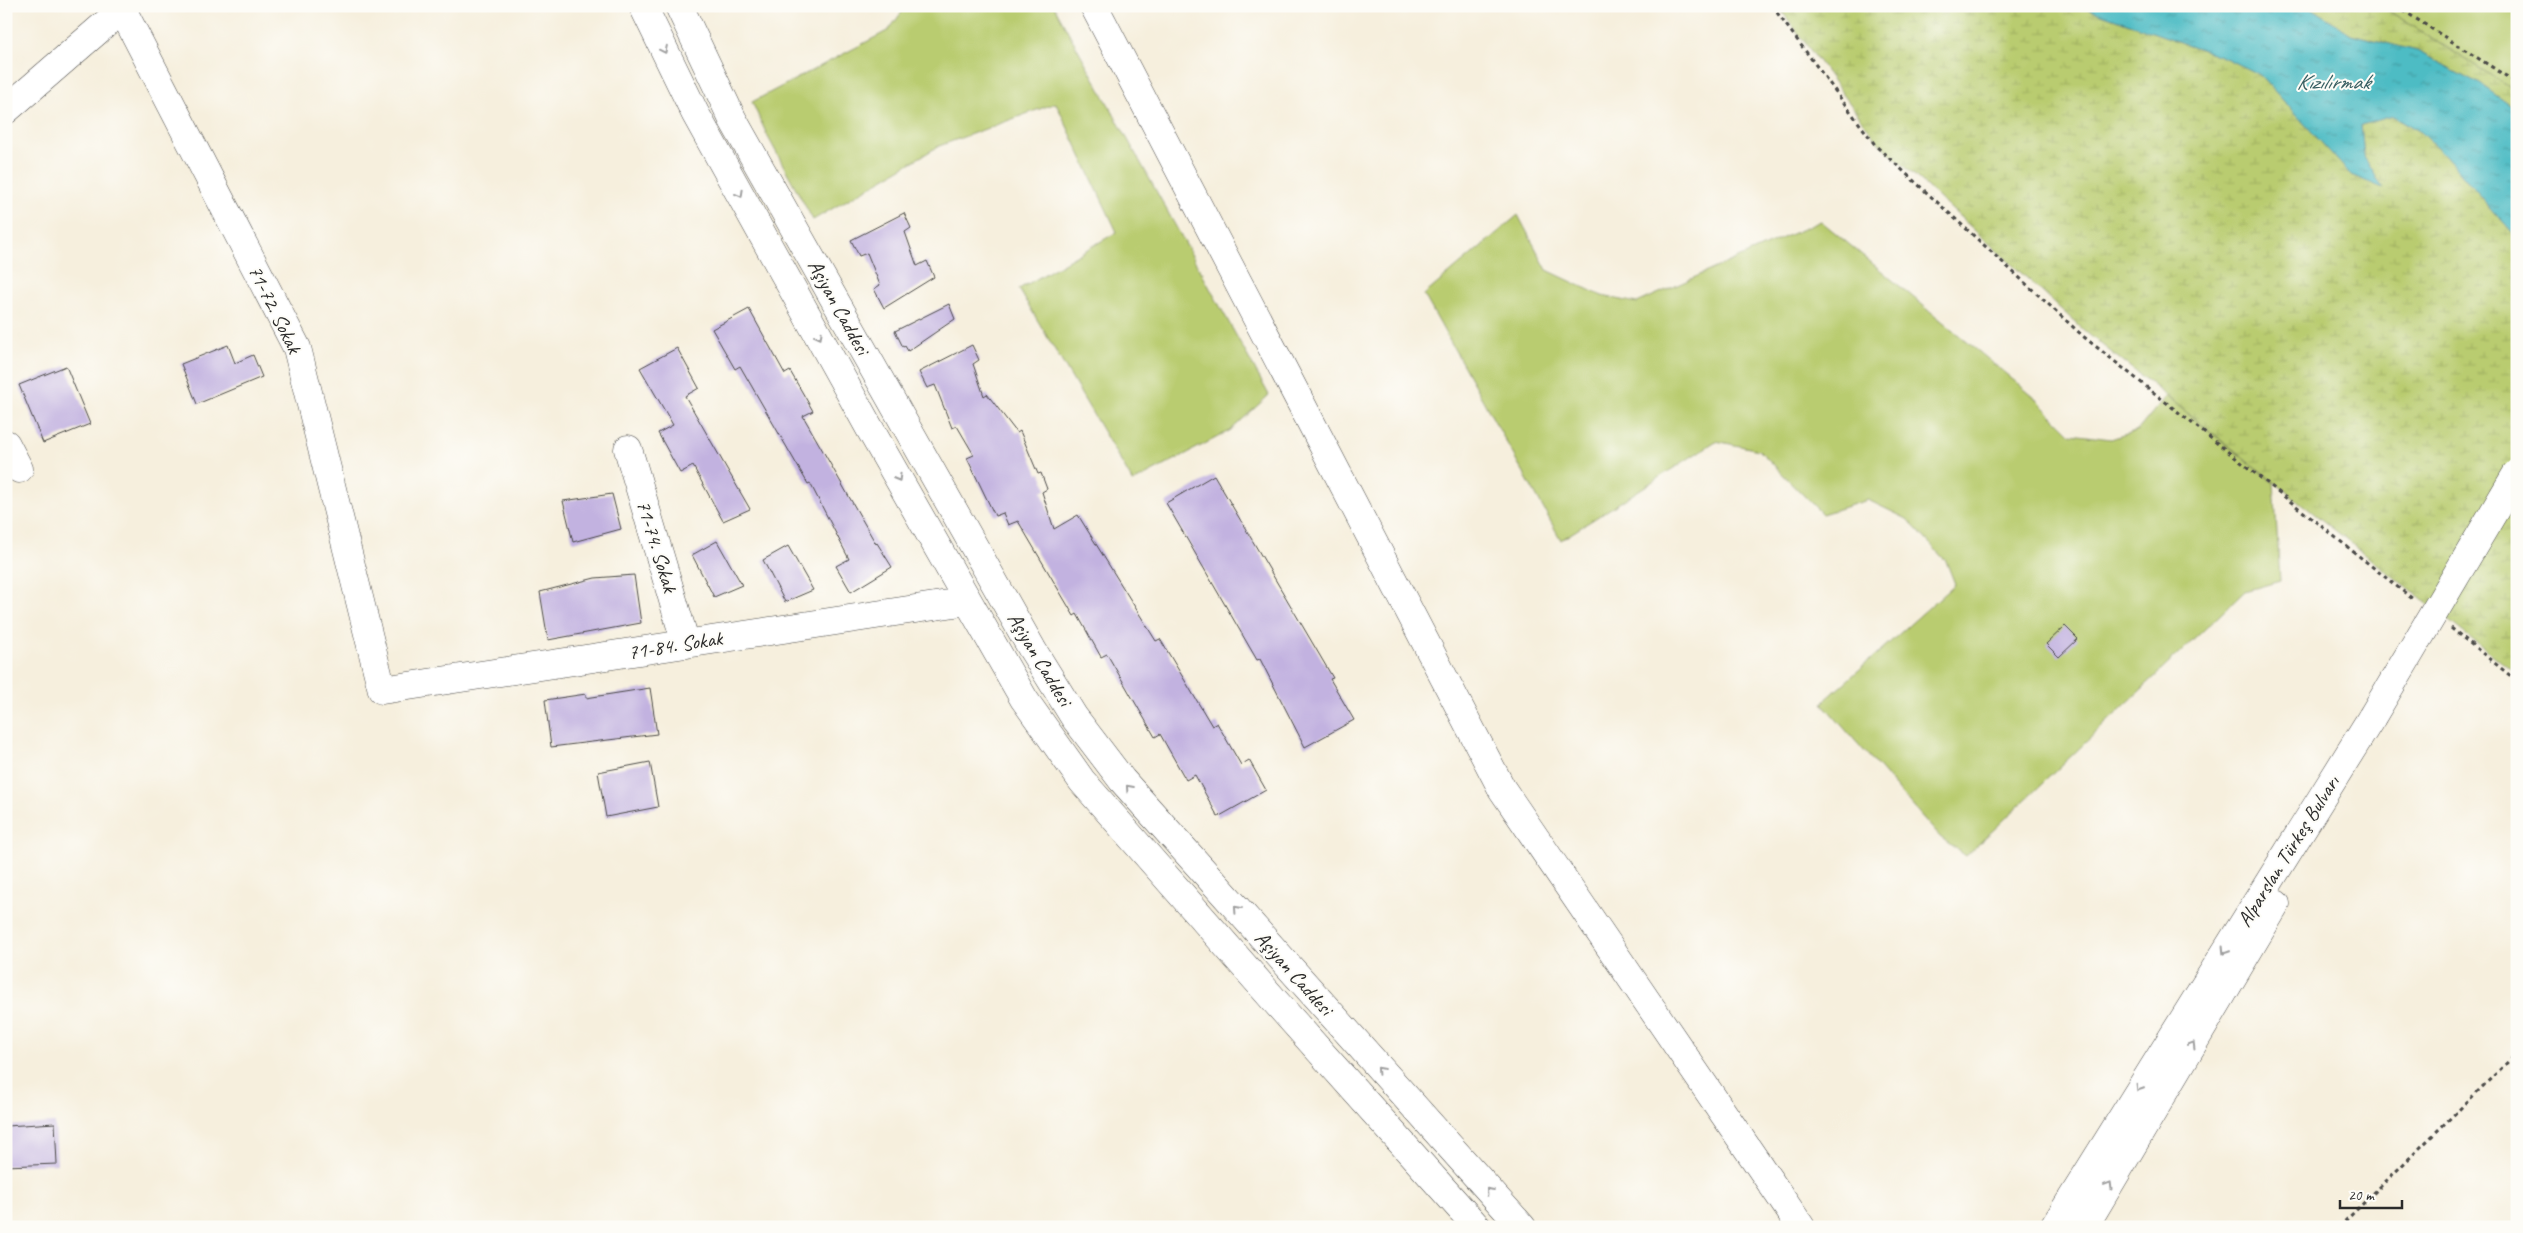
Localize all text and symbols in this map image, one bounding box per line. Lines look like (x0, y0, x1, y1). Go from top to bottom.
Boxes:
one-way arrow (658, 45, 669, 54)
water label: Kızılırmak (2297, 68, 2373, 96)
one-way arrow (734, 189, 744, 198)
street label: Aşiyan Caddesi (802, 255, 877, 362)
street label: 71-72. Sokak (242, 261, 308, 359)
one-way arrow (812, 331, 822, 340)
one-way arrow (892, 472, 902, 481)
street label: 71-74. Sokak (631, 497, 684, 597)
street label: Aşiyan Caddesi (1002, 607, 1080, 713)
street label: 71-84. Sokak (626, 625, 725, 665)
street label: Alparslan Türkeş Bulvarı (2231, 770, 2346, 931)
one-way arrow (1126, 784, 1135, 793)
one-way arrow (1234, 906, 1243, 915)
street label: Aşiyan Caddesi (1249, 925, 1341, 1023)
one-way arrow (2222, 945, 2232, 954)
one-way arrow (2186, 1042, 2196, 1051)
one-way arrow (1377, 1066, 1386, 1075)
one-way arrow (2136, 1083, 2145, 1092)
scale bar (2340, 1178, 2403, 1210)
one-way arrow (2103, 1181, 2113, 1190)
text: 20 m (2348, 1186, 2375, 1205)
one-way arrow (1486, 1187, 1495, 1196)

